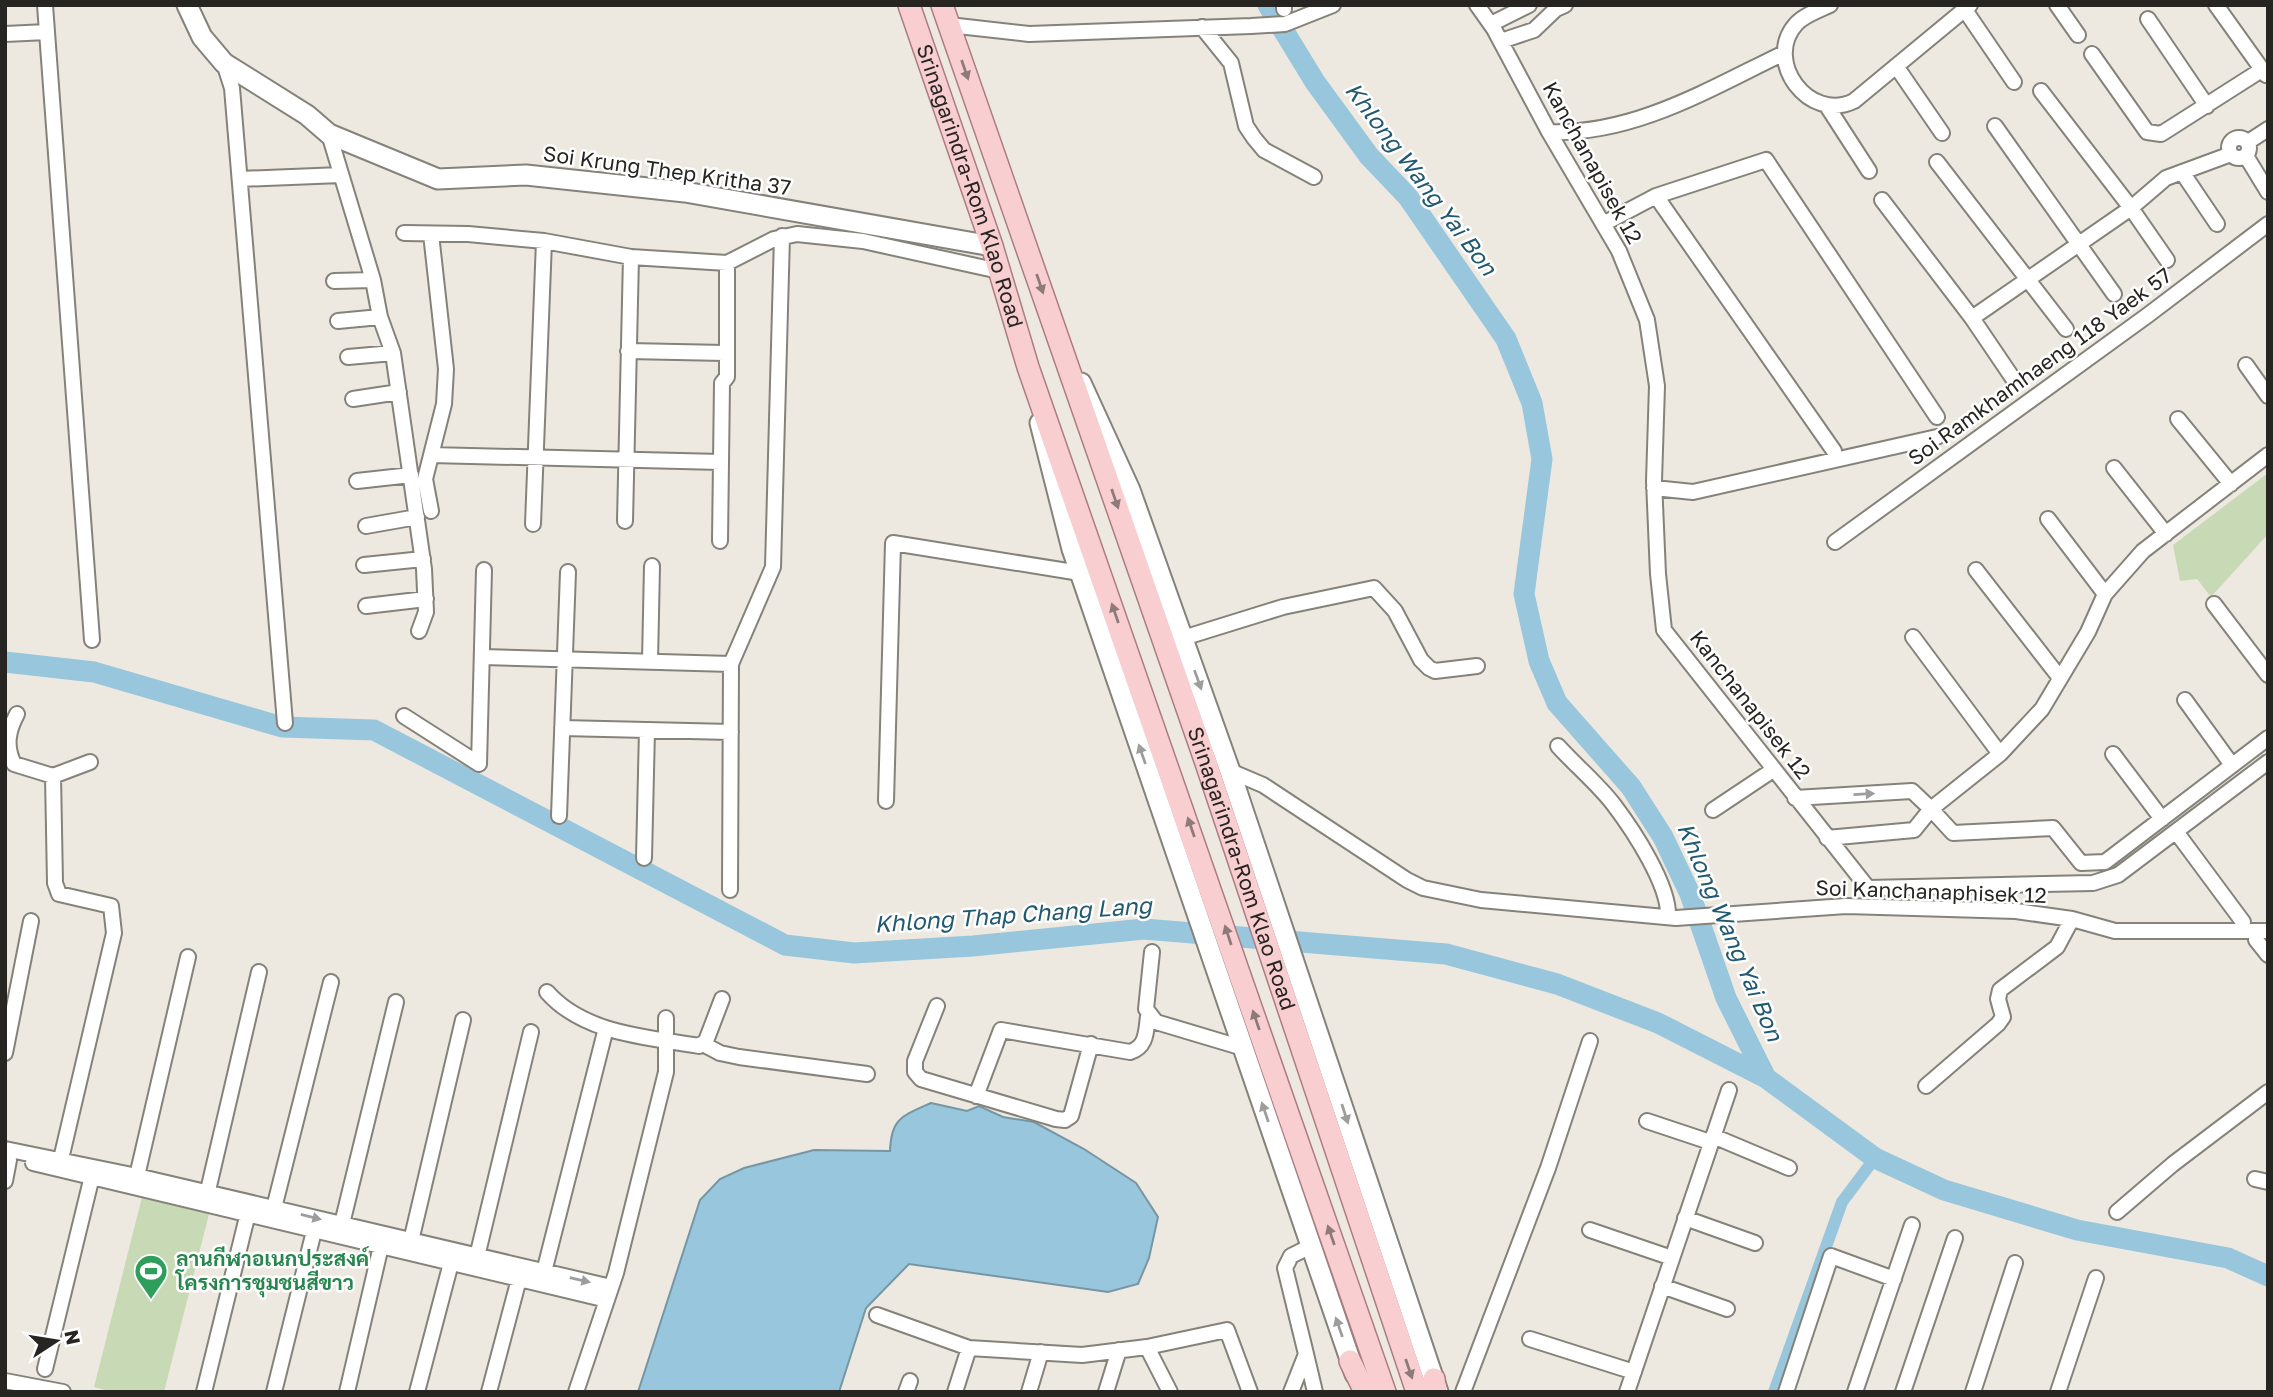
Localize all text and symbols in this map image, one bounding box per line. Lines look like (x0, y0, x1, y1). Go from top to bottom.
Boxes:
street label: Srinagarindra-Rom Klao Road (911, 41, 1030, 331)
one-way arrow (960, 59, 971, 80)
water label: Khlong Wang Yai Bon (1340, 76, 1504, 281)
street label: Kanchanapisek 12 (1538, 77, 1648, 248)
street label: Soi Krung Thep Kritha 37 (542, 140, 793, 200)
street label: Soi Ramkhamhaeng 118 Yaek 57 (1903, 262, 2176, 471)
one-way arrow (1035, 274, 1046, 295)
one-way arrow (1110, 489, 1121, 510)
one-way arrow (1109, 602, 1120, 623)
street label: Kanchanapisek 12 (1685, 625, 1817, 784)
one-way arrow (1192, 669, 1203, 690)
street label: Srinagarindra-Rom Klao Road (1182, 723, 1302, 1013)
one-way arrow (1136, 744, 1147, 765)
one-way arrow (1853, 788, 1875, 799)
one-way arrow (1185, 817, 1196, 838)
water label: Khlong Wang Yai Bon (1672, 818, 1790, 1046)
street label: Soi Kanchanaphisek 12 (1815, 874, 2047, 908)
water label: Khlong Thap Chang Lang (873, 890, 1154, 938)
one-way arrow (1222, 924, 1232, 945)
one-way arrow (1250, 1009, 1261, 1030)
one-way arrow (1259, 1101, 1270, 1122)
one-way arrow (1341, 1104, 1351, 1125)
one-way arrow (300, 1212, 322, 1223)
one-way arrow (1325, 1224, 1336, 1245)
place label: ลานกีฬาอเนกประสงค์ โครงการชุมชนสีขาว (174, 1245, 370, 1298)
sports icon: ลานกีฬาอเนกประสงค์ โครงการชุมชนสีขาว (132, 1252, 170, 1301)
one-way arrow (569, 1274, 591, 1285)
north arrow (21, 1306, 91, 1376)
one-way arrow (1333, 1317, 1344, 1338)
text: N (60, 1328, 86, 1347)
one-way arrow (1404, 1358, 1415, 1379)

